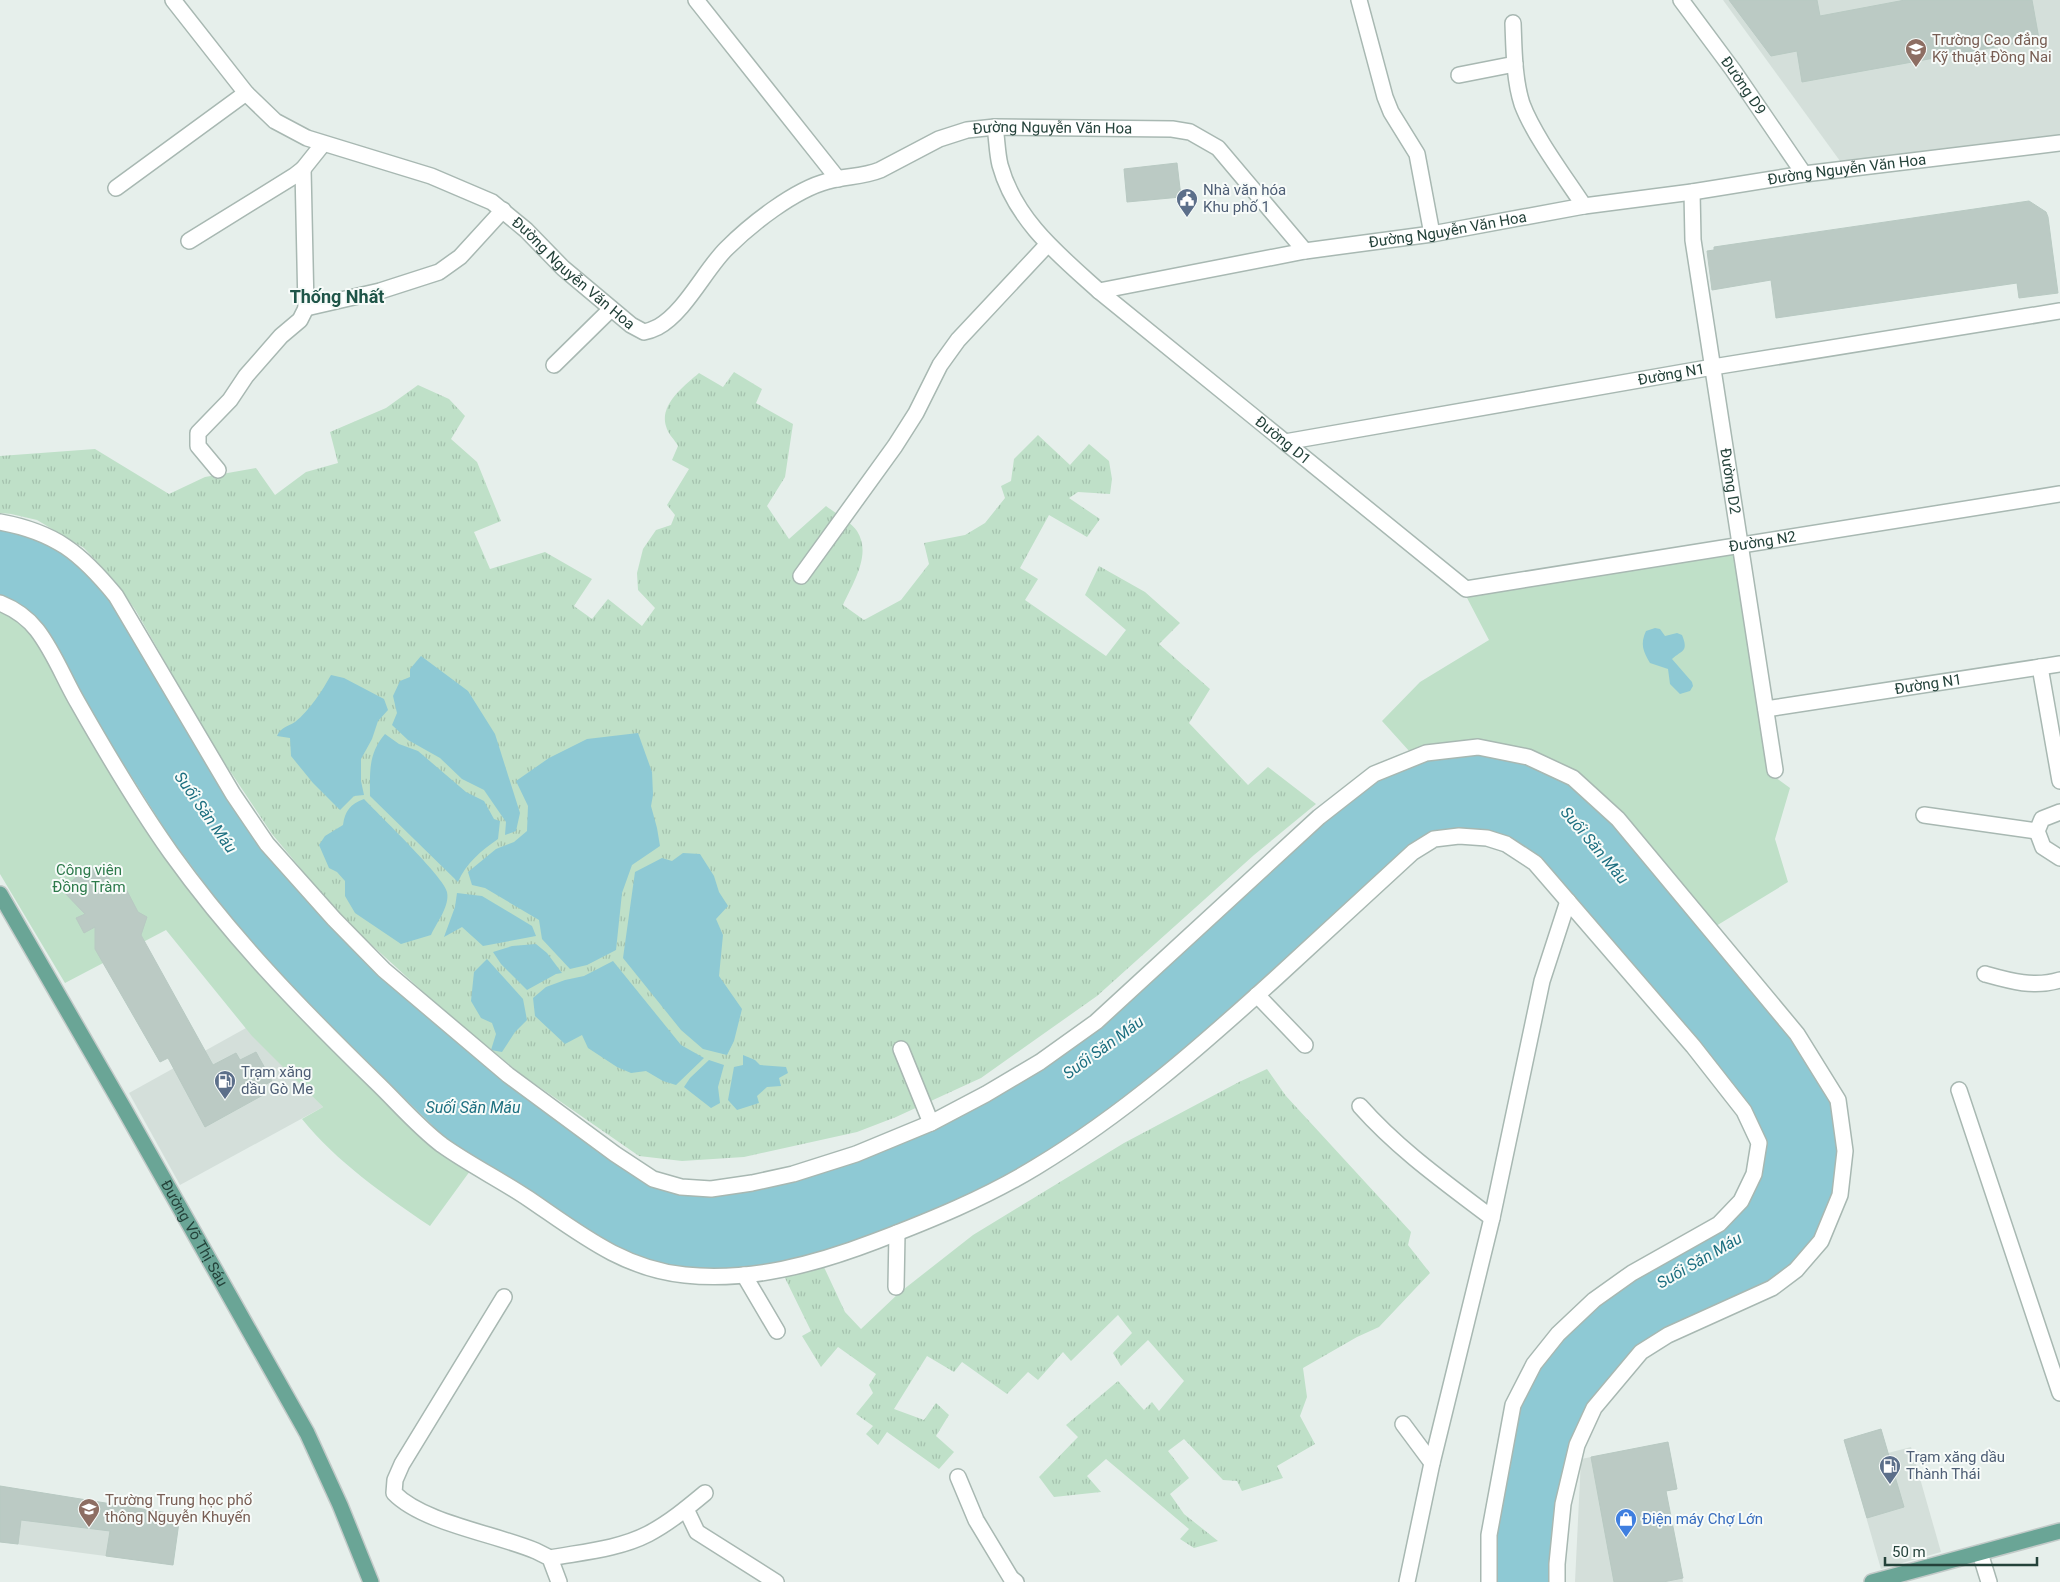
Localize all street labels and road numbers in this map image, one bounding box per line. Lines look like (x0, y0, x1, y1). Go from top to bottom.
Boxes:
street label: Đường D9 (1717, 53, 1770, 118)
street label: Đường Nguyễn Văn Hoa (972, 118, 1132, 138)
street label: Đường Nguyễn Văn Hoa (1766, 150, 1927, 189)
street label: Đường Nguyễn Văn Hoa (1368, 208, 1528, 251)
street label: Đường Nguyễn Văn Hoa (508, 213, 639, 333)
street label: Đường N1 (1636, 360, 1706, 389)
street label: Đường D1 (1251, 412, 1315, 468)
street label: Đường D2 (1716, 447, 1744, 515)
street label: Đường N2 (1728, 527, 1797, 556)
street label: Đường N1 (1893, 670, 1963, 698)
street label: Đường Võ Thị Sáu (157, 1177, 232, 1290)

